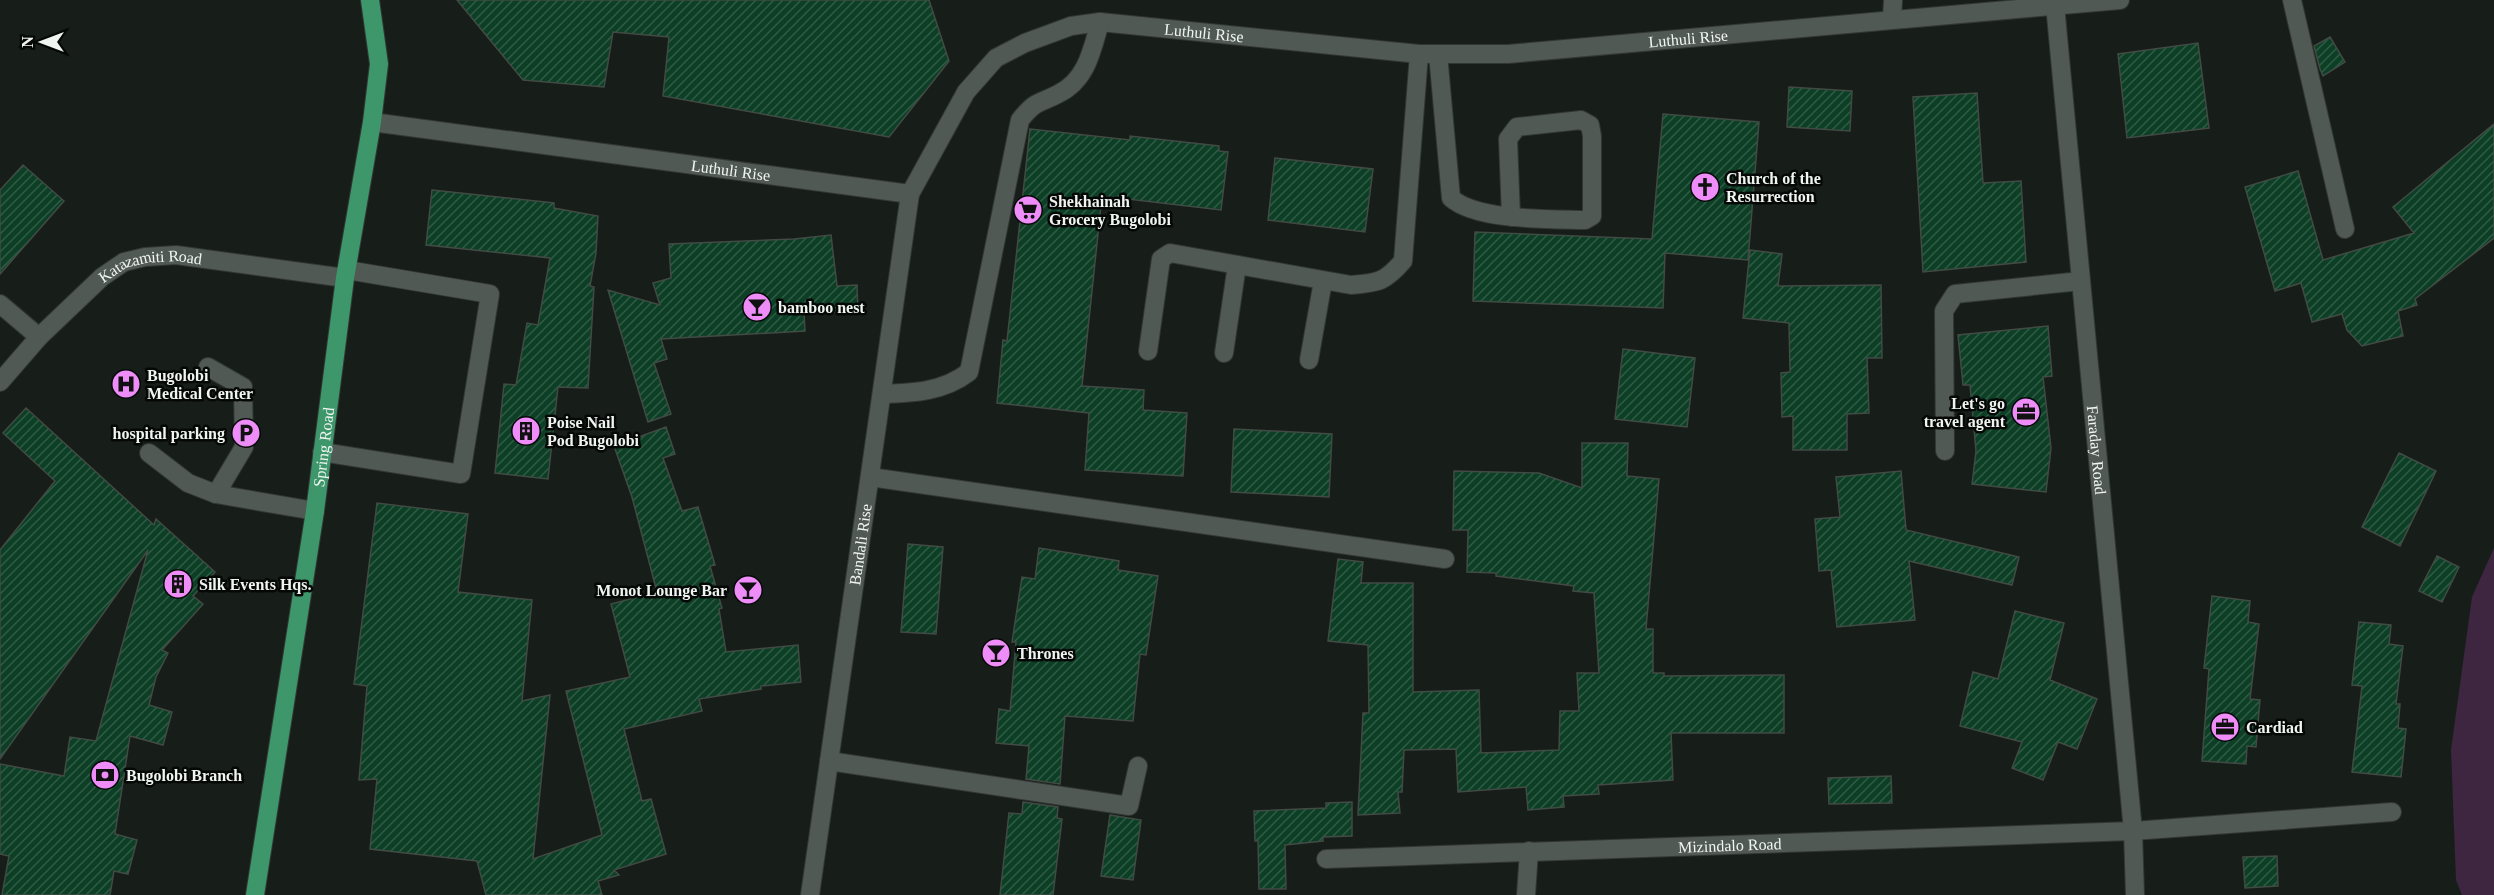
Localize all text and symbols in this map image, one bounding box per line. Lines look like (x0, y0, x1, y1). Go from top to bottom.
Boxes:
north arrow (12, 12, 72, 72)
street label: Luthuli Rise (1164, 21, 1244, 45)
street label: Luthuli Rise (1648, 27, 1729, 51)
text: N (19, 36, 36, 48)
street label: Luthuli Rise (690, 157, 771, 184)
place label: Church of the Resurrection (1726, 170, 1821, 205)
church icon: Church of the Resurrection (1689, 171, 1721, 203)
place label: Shekhainah Grocery Bugolobi (1049, 193, 1171, 229)
supermarket icon: Shekhainah Grocery Bugolobi (1012, 194, 1044, 226)
street label: Katazamiti Road (95, 247, 203, 286)
bar icon: bamboo nest (741, 291, 773, 323)
place label: bamboo nest (778, 299, 865, 316)
place label: Bugolobi Medical Center (147, 367, 253, 402)
hospital icon: Bugolobi Medical Center (110, 368, 142, 400)
place label: Let's go travel agent (1924, 395, 2006, 431)
office icon: Let's go travel agent (2010, 396, 2042, 428)
street label: Faraday Road (2084, 405, 2109, 495)
street label: Spring Road (310, 406, 337, 488)
place label: Poise Nail Pod Bugolobi (547, 414, 640, 450)
building icon: Poise Nail Pod Bugolobi (510, 415, 542, 447)
parking icon: hospital parking (230, 417, 262, 449)
place label: hospital parking (113, 425, 225, 443)
street label: Bandali Rise (846, 503, 875, 587)
building icon: Silk Events Hqs. (162, 568, 194, 600)
bar icon: Monot Lounge Bar (732, 574, 764, 606)
place label: Silk Events Hqs. (199, 576, 311, 594)
place label: Monot Lounge Bar (596, 582, 727, 600)
bar icon: Thrones (980, 637, 1012, 669)
place label: Thrones (1017, 645, 1074, 662)
office icon: Cardiad (2209, 711, 2241, 743)
place label: Cardiad (2246, 719, 2303, 736)
bank icon: Bugolobi Branch (89, 759, 121, 791)
place label: Bugolobi Branch (126, 767, 242, 785)
street label: Mizindalo Road (1678, 835, 1782, 856)

